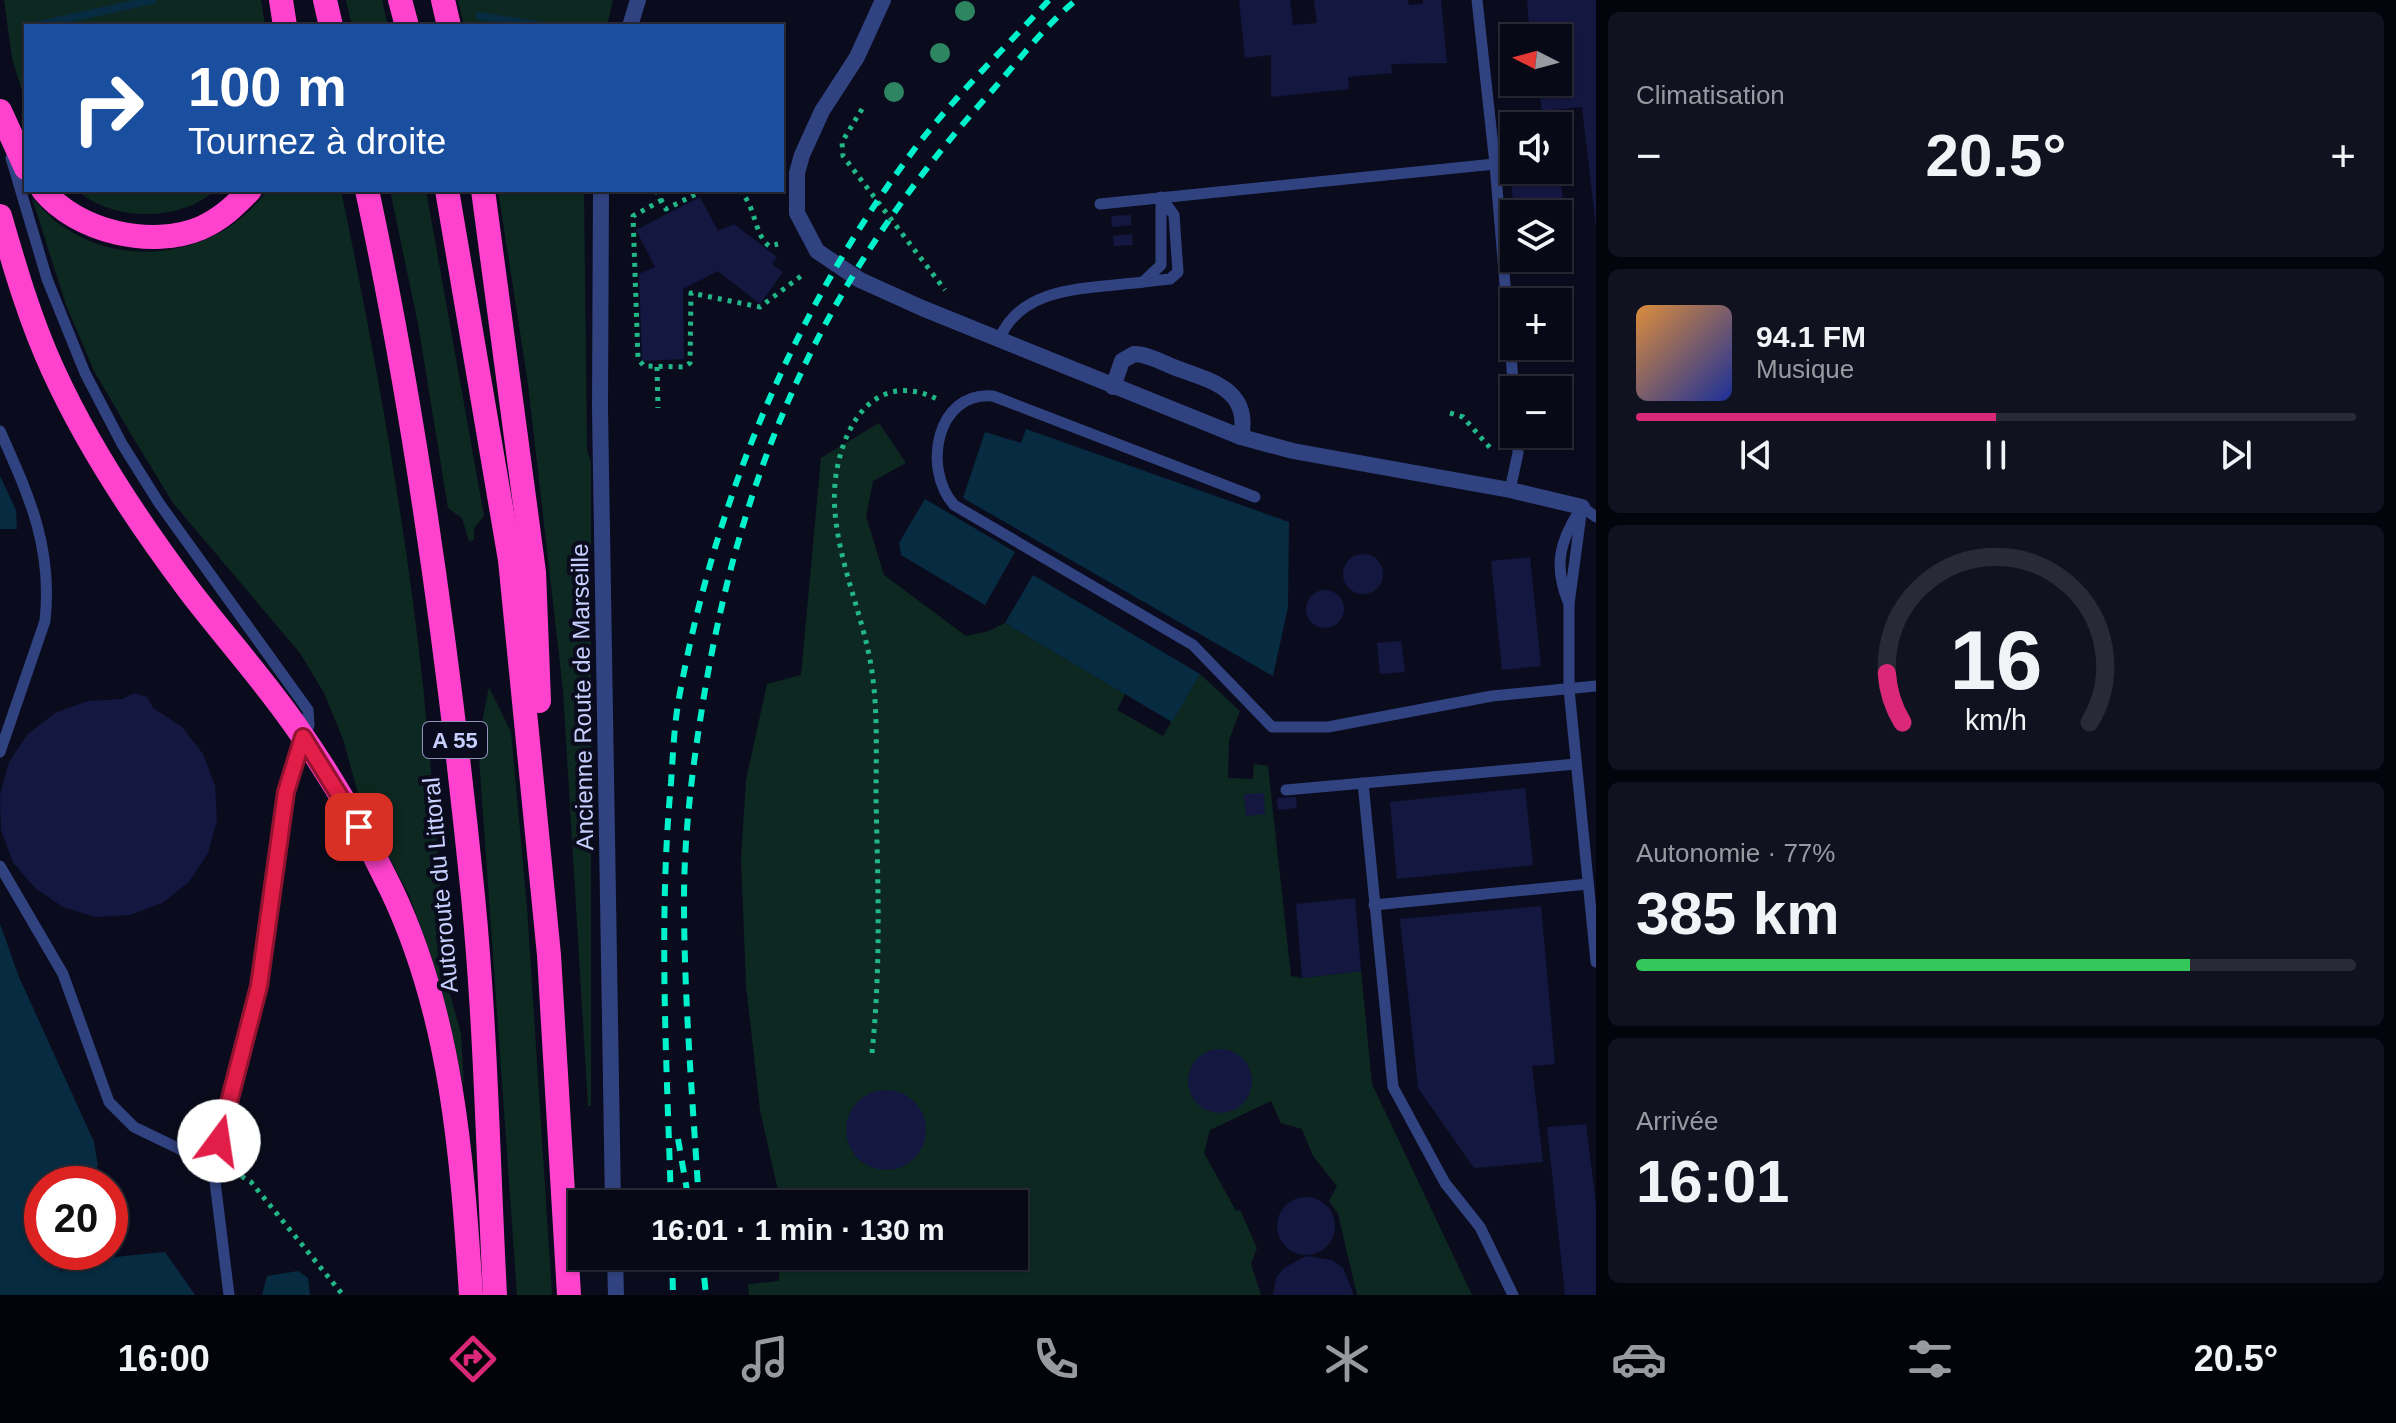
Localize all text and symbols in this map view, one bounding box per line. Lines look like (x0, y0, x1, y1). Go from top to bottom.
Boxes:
north arrow (1500, 24, 1572, 96)
map controls (1500, 24, 1572, 448)
text: 100 m (188, 55, 347, 118)
icon: right (56, 56, 160, 160)
text: Climatisation (1636, 80, 1785, 110)
button: sound (1500, 112, 1572, 184)
text: Tournez à droite (188, 121, 446, 162)
text: 20.5° (1926, 122, 2066, 189)
text: − (1636, 131, 1662, 180)
text: + (2330, 131, 2356, 180)
button: layers (1500, 200, 1572, 272)
button: + (1500, 288, 1572, 360)
text: 94.1 FM (1756, 320, 1866, 353)
text: Musique (1756, 354, 1854, 384)
button: − (1500, 376, 1572, 448)
icon: previous (1734, 433, 1778, 477)
icon: pause (1974, 433, 2018, 477)
icon: next (2214, 433, 2258, 477)
street label: Ancienne Route de Marseille (566, 543, 598, 851)
text: 16 (1950, 614, 2042, 707)
text: km/h (1965, 705, 2027, 737)
road number: A 55 (423, 722, 487, 758)
street label: Autoroute du Littoral (417, 776, 463, 994)
pin (325, 793, 393, 861)
icon: arrive (337, 805, 381, 849)
text: Autonomie · 77% (1636, 838, 1835, 868)
text: 385 km (1636, 880, 1840, 947)
position arrow (177, 1099, 261, 1183)
text: Arrivée (1636, 1106, 1718, 1136)
text: 16:01 (1636, 1148, 1789, 1215)
speed limit sign: 20 (24, 1166, 128, 1270)
text: 16:01 · 1 min · 130 m (651, 1213, 945, 1246)
icon: directions (445, 1331, 501, 1387)
icon: music (737, 1331, 793, 1387)
icon: phone (1028, 1331, 1084, 1387)
icon: climate (1319, 1331, 1375, 1387)
icon: car (1611, 1331, 1667, 1387)
icon: filters (1902, 1331, 1958, 1387)
text: 16:00 (118, 1338, 210, 1379)
text: 20.5° (2194, 1338, 2278, 1379)

